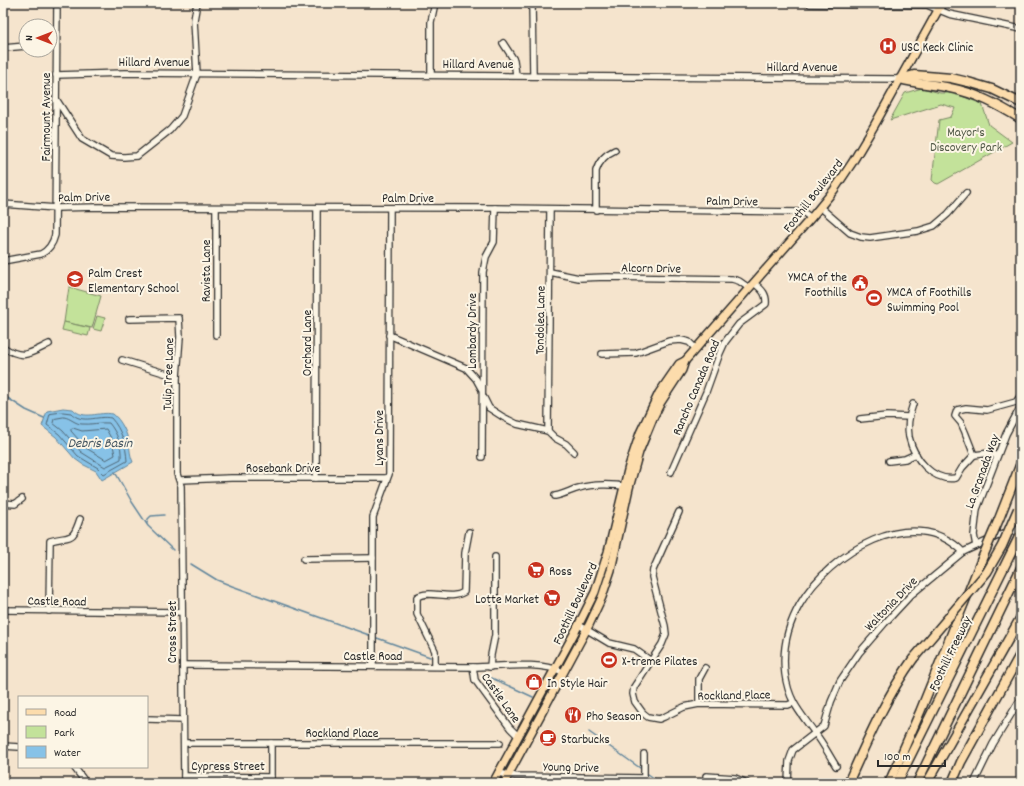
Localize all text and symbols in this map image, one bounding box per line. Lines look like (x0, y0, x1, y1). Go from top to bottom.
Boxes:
north arrow (18, 18, 58, 58)
text: N (22, 35, 38, 41)
hospital icon: USC Keck Clinic (878, 36, 898, 56)
place label: USC Keck Clinic (901, 39, 973, 58)
street label: Hillard Avenue (119, 54, 190, 73)
street label: Hillard Avenue (443, 56, 514, 75)
street label: Hillard Avenue (767, 59, 838, 78)
street label: Fairmount Avenue (38, 72, 57, 161)
park label: Mayor's Discovery Park (930, 124, 1002, 158)
street label: Foothill Boulevard (779, 156, 849, 237)
street label: Palm Drive (58, 189, 111, 208)
street label: Palm Drive (382, 190, 434, 209)
street label: Palm Drive (706, 193, 758, 212)
street label: Ravista Lane (198, 239, 217, 302)
street label: Alcorn Drive (621, 259, 681, 280)
place label: Palm Crest Elementary School (88, 265, 179, 299)
school or university icon: Palm Crest Elementary School (65, 269, 85, 289)
place label: YMCA of the Foothills (788, 269, 847, 303)
public building icon: YMCA of the Foothills (850, 273, 870, 293)
place label: YMCA of Foothills Swimming Pool (887, 284, 971, 318)
street label: Tondolea Lane (531, 285, 552, 355)
sports icon: YMCA of Foothills Swimming Pool (864, 288, 884, 308)
street label: Lombardy Drive (464, 293, 483, 369)
street label: Orchard Lane (299, 309, 318, 376)
street label: Tulip Tree Lane (159, 337, 180, 411)
street label: Rancho Canada Road (669, 337, 726, 439)
street label: Lyans Drive (371, 410, 390, 466)
street label: La Granada Way (961, 431, 1006, 512)
water label: Debris Basin (68, 434, 133, 454)
street label: Rosebank Drive (246, 460, 320, 479)
supermarket icon: Ross (526, 560, 546, 580)
street label: Foothill Boulevard (549, 560, 604, 648)
place label: Ross (549, 563, 572, 582)
street label: Waltonia Drive (861, 573, 923, 636)
supermarket icon: Lotte Market (542, 588, 562, 608)
place label: Lotte Market (475, 591, 539, 610)
street label: Castle Road (27, 592, 87, 613)
street label: Cross Street (164, 601, 183, 663)
street label: Foothill Freeway (925, 613, 978, 695)
street label: Castle Road (344, 648, 402, 667)
sports icon: X-treme Pilates (599, 650, 619, 670)
place label: X-treme Pilates (622, 653, 697, 672)
street label: Castle Lane (476, 669, 524, 728)
shop icon: In Style Hair (524, 672, 544, 692)
place label: In Style Hair (547, 675, 608, 694)
street label: Rockland Place (697, 686, 771, 707)
legend (18, 696, 148, 768)
text: Road (54, 705, 76, 722)
restaurant icon: Pho Season (563, 705, 583, 725)
place label: Pho Season (586, 708, 641, 727)
text: Park (54, 725, 75, 742)
street label: Rockland Place (306, 725, 379, 744)
cafe icon: Starbucks (538, 728, 558, 748)
place label: Starbucks (561, 731, 610, 750)
scale bar (878, 742, 945, 768)
text: Water (54, 745, 81, 762)
text: 100 m (884, 749, 911, 766)
street label: Cypress Street (191, 758, 265, 777)
street label: Young Drive (543, 759, 599, 778)

